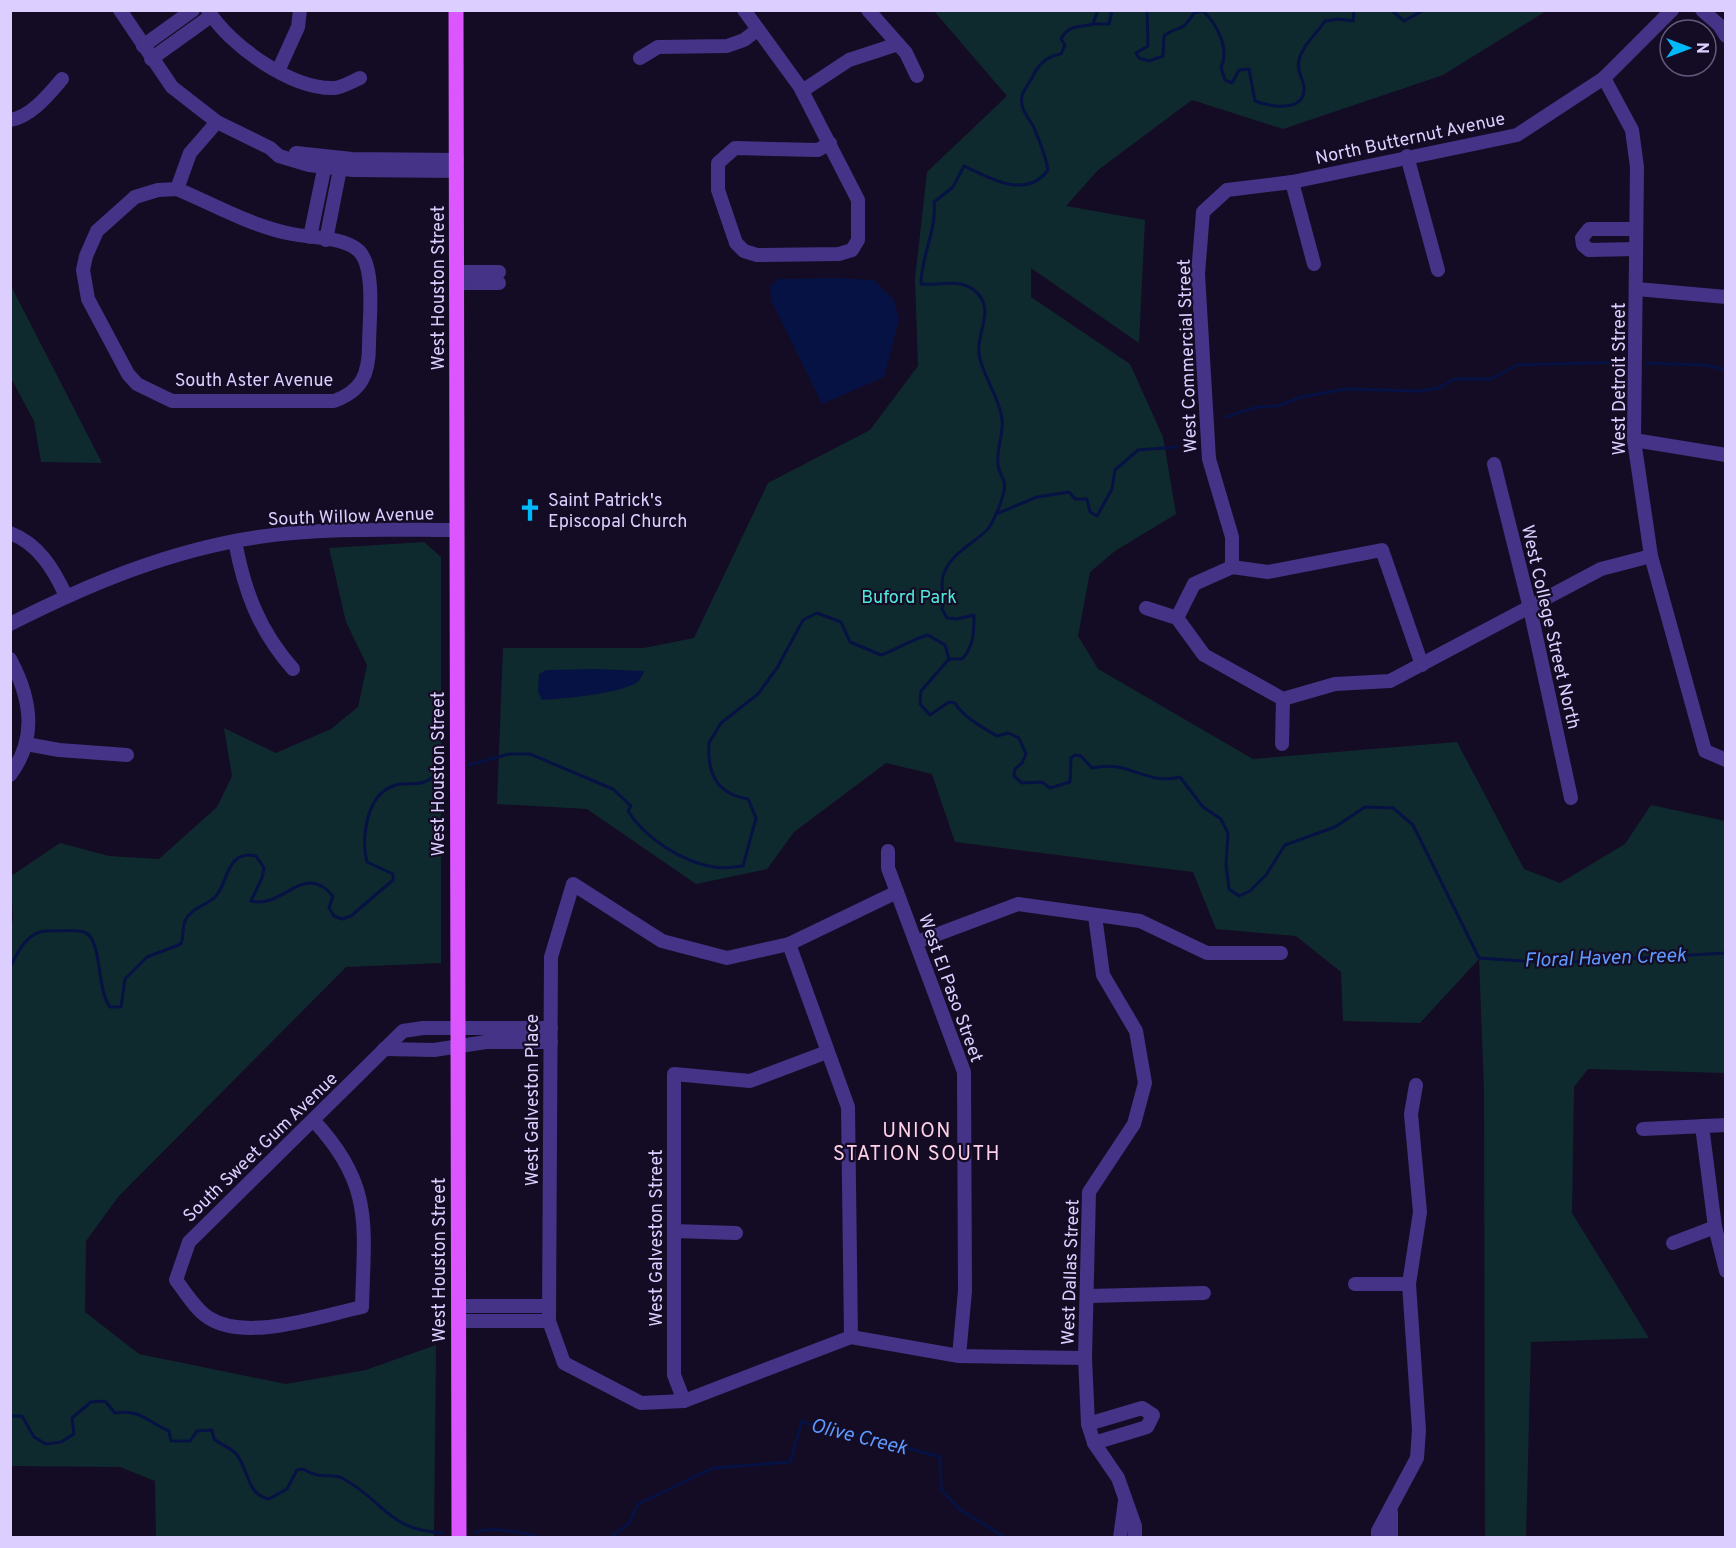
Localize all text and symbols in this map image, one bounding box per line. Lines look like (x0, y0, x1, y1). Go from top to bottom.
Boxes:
north arrow (1658, 18, 1718, 78)
text: N (1691, 42, 1711, 54)
street label: North Butternut Avenue (1313, 108, 1507, 171)
street label: West Houston Street (428, 205, 451, 371)
street label: West Commercial Street (1174, 258, 1203, 453)
street label: West Detroit Street (1609, 302, 1632, 456)
street label: South Aster Avenue (175, 370, 333, 393)
place label: Saint Patrick's Episcopal Church (548, 490, 687, 534)
church icon: Saint Patrick's Episcopal Church (517, 497, 543, 523)
street label: South Willow Avenue (267, 503, 435, 532)
street label: West College Street North (1515, 523, 1584, 732)
park label: Buford Park (861, 587, 957, 610)
street label: West Houston Street (428, 691, 451, 857)
street label: West El Paso Street (912, 911, 987, 1066)
water label: Floral Haven Creek (1524, 943, 1687, 975)
street label: West Galveston Place (522, 1014, 545, 1186)
street label: South Sweet Gum Avenue (179, 1068, 343, 1228)
district label: UNION STATION SOUTH (833, 1119, 1001, 1168)
street label: West Galveston Street (646, 1149, 669, 1327)
street label: West Houston Street (429, 1177, 452, 1343)
street label: West Dallas Street (1057, 1199, 1086, 1345)
water label: Olive Creek (807, 1413, 910, 1463)

